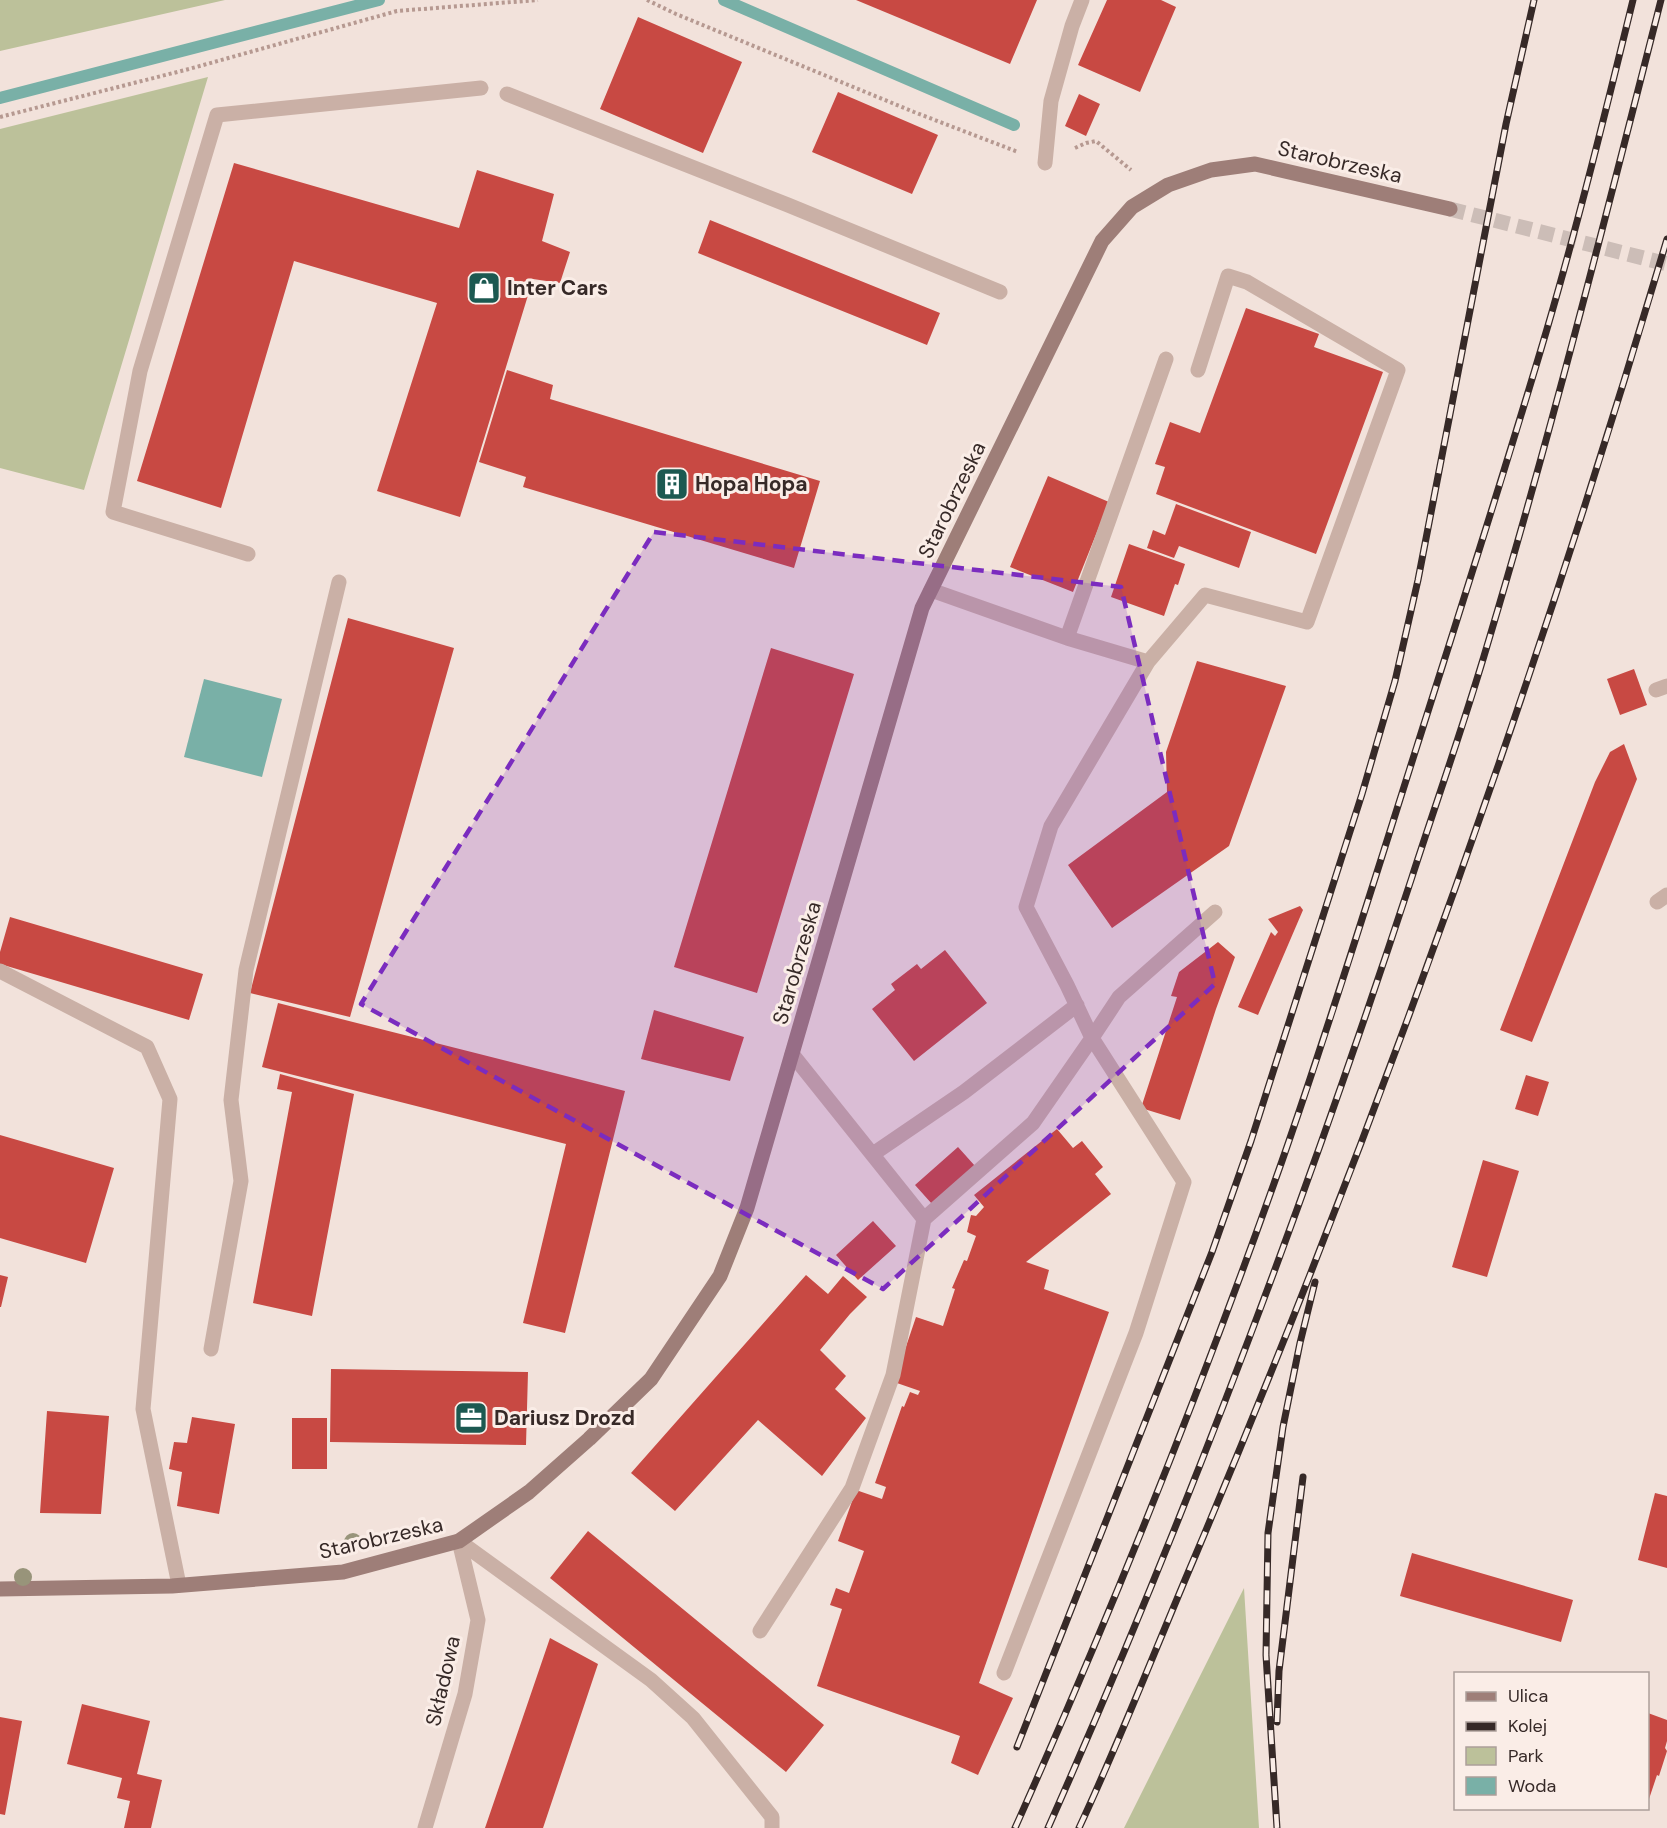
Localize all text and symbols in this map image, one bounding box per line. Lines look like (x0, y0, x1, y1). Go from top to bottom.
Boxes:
street label: Starobrzeska (1275, 134, 1405, 190)
shop icon: Inter Cars (466, 270, 502, 306)
place label: Inter Cars (507, 274, 608, 302)
street label: Starobrzeska (912, 437, 992, 563)
building icon: Hopa Hopa (654, 466, 690, 502)
place label: Hopa Hopa (695, 470, 808, 498)
street label: Starobrzeska (766, 898, 828, 1028)
office icon: Dariusz Drozd (453, 1400, 489, 1436)
place label: Dariusz Drozd (494, 1404, 635, 1432)
street label: Starobrzeska (316, 1510, 446, 1566)
street label: Składowa (419, 1633, 467, 1729)
legend (1454, 1672, 1649, 1810)
text: Ulica (1508, 1684, 1548, 1708)
text: Kolej (1508, 1714, 1547, 1738)
text: Park (1508, 1744, 1544, 1768)
text: Woda (1508, 1774, 1556, 1798)

